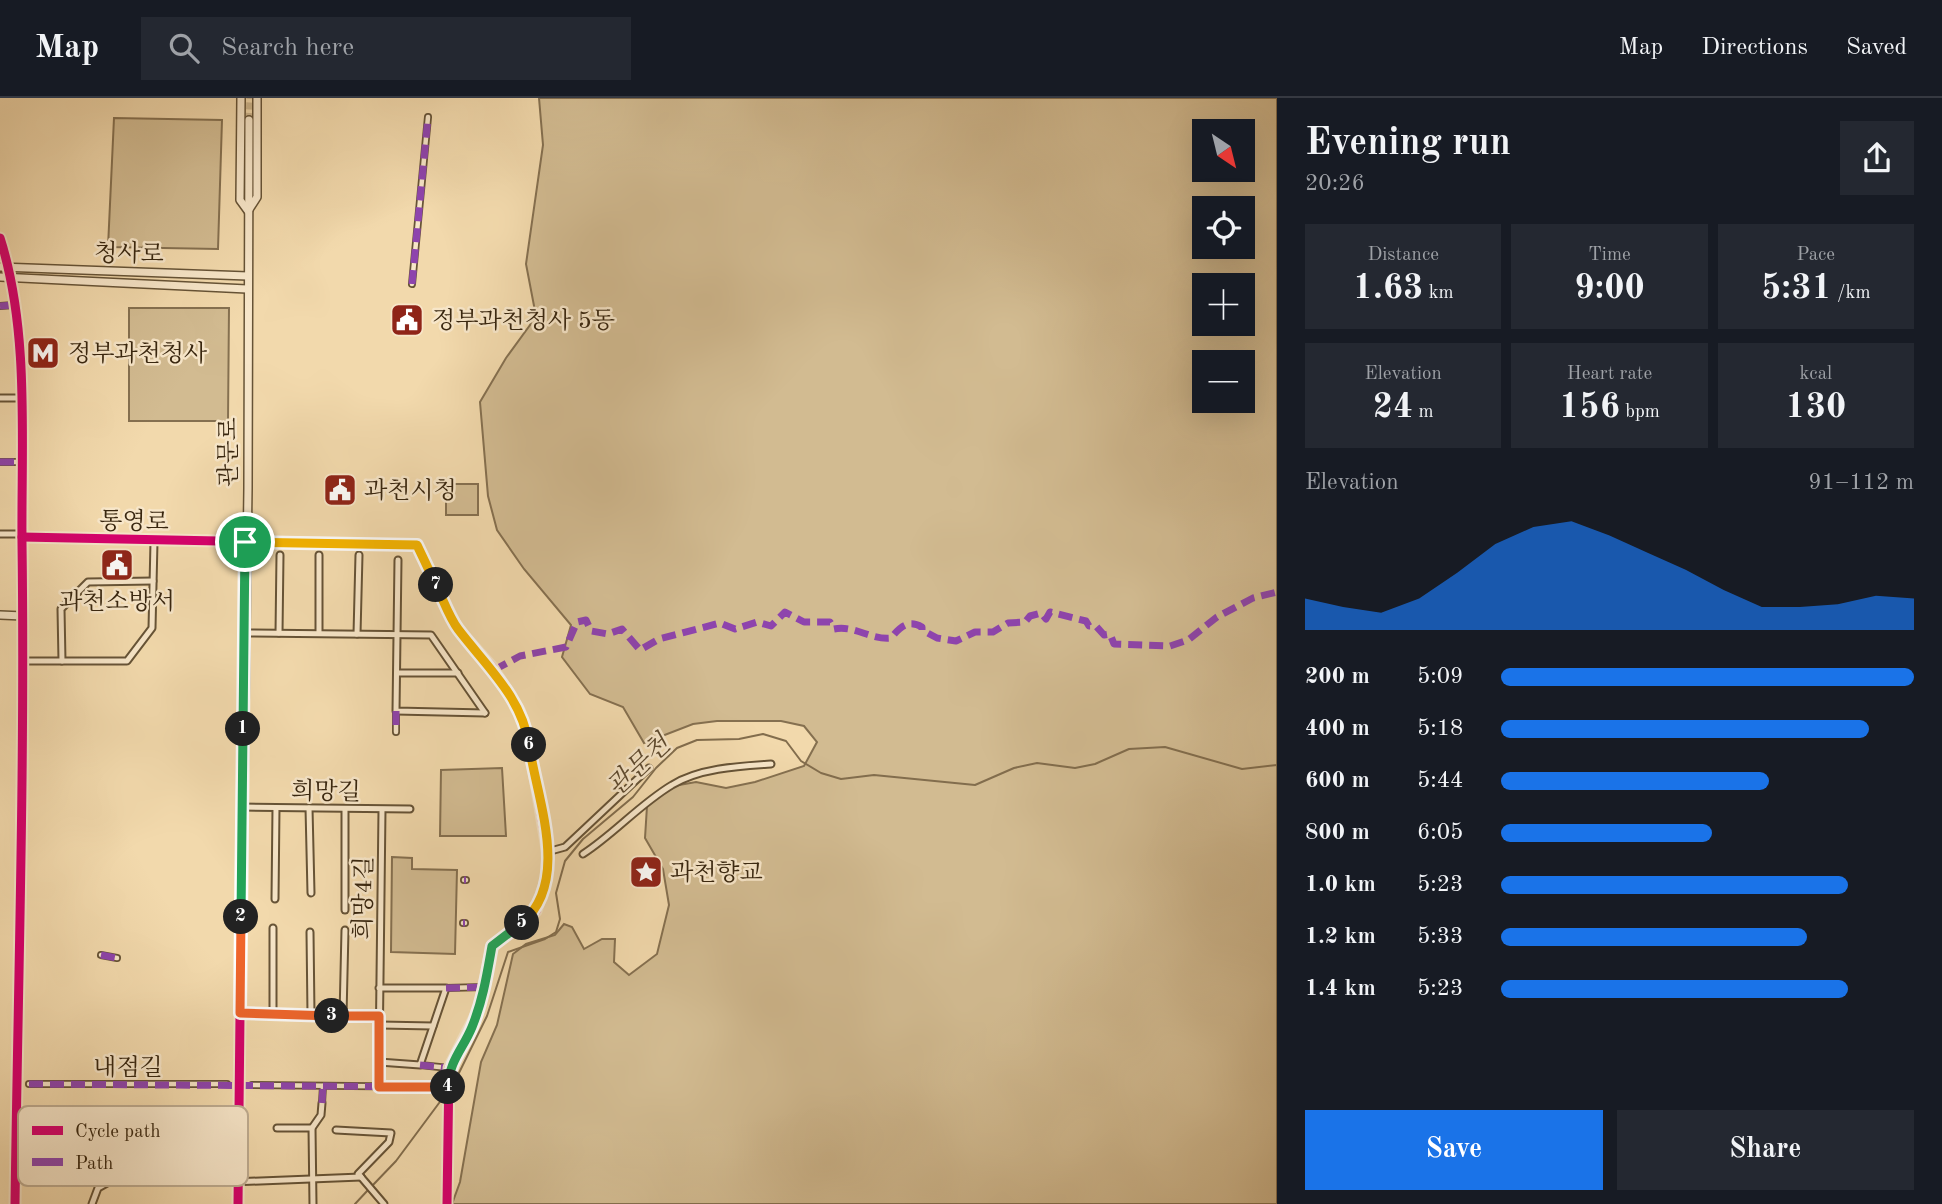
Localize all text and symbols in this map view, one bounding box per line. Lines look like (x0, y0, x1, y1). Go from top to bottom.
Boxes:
search box (141, 17, 631, 80)
icon: search (165, 29, 203, 67)
text: Map (35, 32, 99, 65)
text: Search here (221, 35, 354, 61)
text: Map (1619, 36, 1663, 60)
text: Directions (1701, 36, 1808, 60)
text: Saved (1846, 36, 1907, 60)
north arrow (1192, 119, 1255, 182)
map controls (1192, 119, 1255, 413)
button: share (1840, 121, 1914, 195)
text: Evening run (1305, 125, 1511, 163)
text: 20:26 (1305, 172, 1365, 195)
button: locate (1192, 196, 1255, 259)
street label: 청사로 (94, 240, 164, 268)
text: Distance (1367, 246, 1439, 265)
text: Time (1588, 246, 1631, 265)
text: Pace (1797, 246, 1835, 265)
text: 1.63 (1353, 271, 1423, 306)
text: 9:00 (1574, 271, 1645, 306)
text: 5:31 (1761, 271, 1832, 306)
button: + (1192, 273, 1255, 336)
text: km (1423, 284, 1454, 303)
text: /km (1832, 284, 1871, 303)
public building icon: 정부과천청사 5동 (388, 301, 426, 339)
place label: 정부과천청사 5동 (432, 308, 615, 334)
metro station icon: 정부과천청사 (24, 334, 62, 372)
place label: 정부과천청사 (68, 341, 207, 367)
button: − (1192, 350, 1255, 413)
text: Elevation (1365, 365, 1442, 384)
text: Heart rate (1567, 365, 1652, 384)
text: kcal (1799, 365, 1832, 384)
text: 24 (1373, 390, 1413, 425)
text: 156 (1559, 390, 1620, 425)
text: 130 (1785, 390, 1846, 425)
text: m (1413, 403, 1434, 422)
text: bpm (1620, 403, 1660, 422)
street label: 관문로 (216, 417, 242, 487)
public building icon: 과천시청 (321, 471, 359, 509)
text: Elevation (1305, 471, 1399, 494)
text: 91–112 m (1808, 471, 1914, 494)
place label: 과천시청 (364, 478, 457, 504)
street label: 통영로 (99, 508, 169, 536)
pin (215, 512, 275, 572)
icon: arrive (226, 523, 264, 561)
public building icon: 과천소방서 (98, 546, 136, 584)
pin: 7 (418, 568, 453, 602)
text: 7 (430, 575, 441, 594)
place label: 과천소방서 (59, 589, 175, 615)
text: 200 m (1305, 665, 1370, 688)
text: 5:09 (1417, 665, 1463, 688)
pin: 1 (226, 712, 260, 746)
text: 400 m (1305, 717, 1370, 740)
text: 5:18 (1417, 717, 1463, 740)
text: 1 (237, 719, 248, 738)
pin: 6 (512, 728, 546, 762)
water label: 관문천 (601, 728, 677, 802)
text: 6 (523, 735, 534, 754)
text: 600 m (1305, 769, 1370, 792)
text: 5:44 (1417, 769, 1463, 792)
street label: 희망길 (291, 778, 361, 806)
text: 800 m (1305, 821, 1370, 844)
text: 6:05 (1417, 821, 1463, 844)
place icon: 과천향교 (627, 853, 665, 891)
street label: 희망4길 (350, 856, 378, 940)
place label: 과천향교 (670, 860, 763, 886)
text: 1.0 km (1305, 873, 1376, 896)
text: 5:23 (1417, 873, 1463, 896)
pin: 2 (224, 900, 258, 934)
pin: 5 (504, 906, 540, 940)
text: 2 (235, 907, 246, 926)
text: 5 (516, 913, 527, 932)
text: 1.2 km (1305, 925, 1376, 948)
text: 5:33 (1417, 925, 1463, 948)
text: 1.4 km (1305, 977, 1376, 1000)
text: 5:23 (1417, 977, 1463, 1000)
pin: 3 (314, 998, 350, 1034)
text: 3 (326, 1006, 337, 1025)
street label: 내점길 (93, 1055, 163, 1081)
pin: 4 (430, 1070, 466, 1104)
text: 4 (442, 1077, 453, 1096)
legend (18, 1106, 248, 1186)
button: Save (1305, 1110, 1603, 1190)
button: Share (1617, 1110, 1914, 1190)
text: Cycle path (75, 1123, 161, 1142)
text: Path (75, 1155, 113, 1174)

